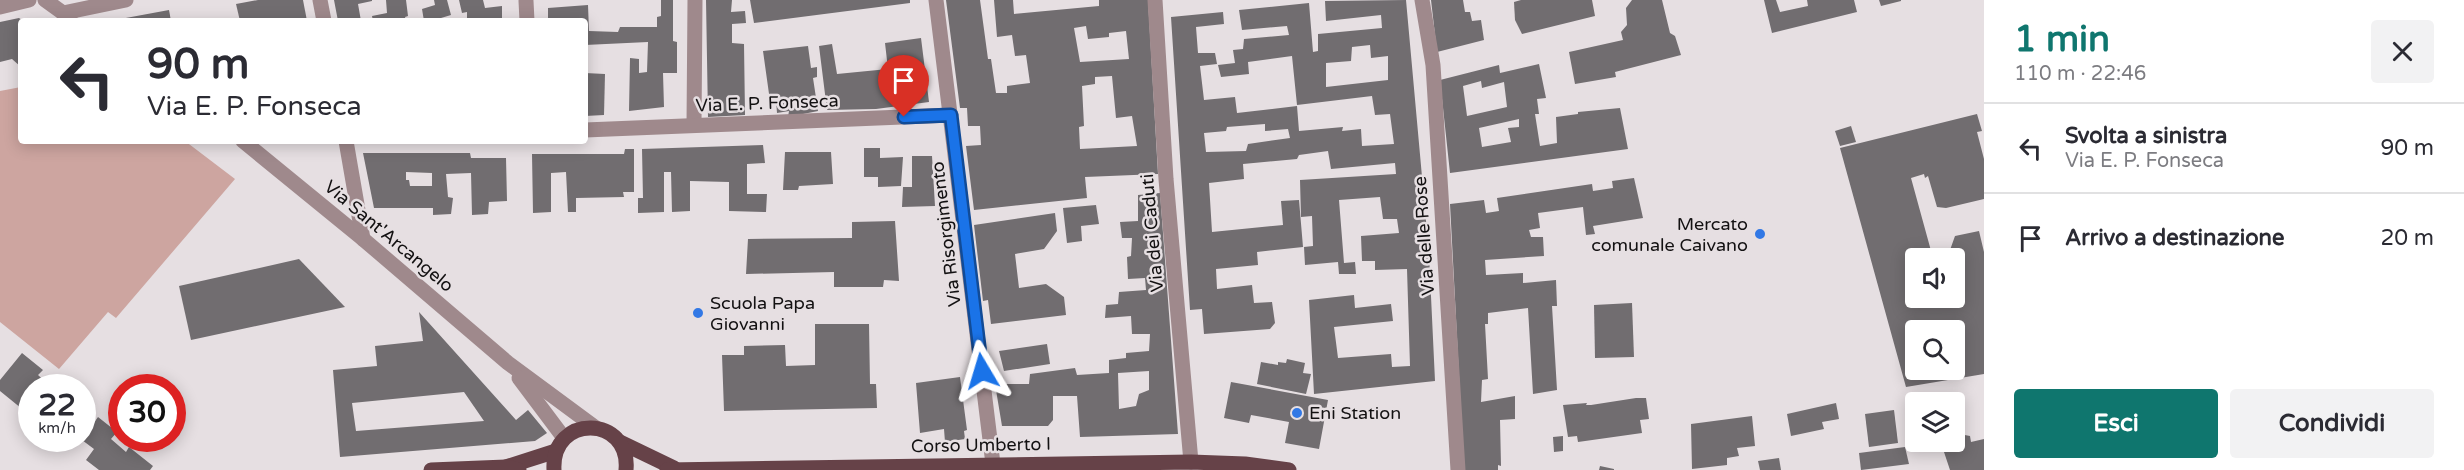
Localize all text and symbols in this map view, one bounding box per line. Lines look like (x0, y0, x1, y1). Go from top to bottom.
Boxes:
text: 1 min (2014, 18, 2110, 61)
button: close (2371, 20, 2434, 83)
text: 90 m (147, 39, 249, 90)
icon: left (48, 42, 126, 120)
pin (878, 55, 929, 117)
text: 110 m · 22:46 (2014, 62, 2146, 86)
icon: arrive (887, 64, 920, 97)
text: Via E. P. Fonseca (147, 90, 362, 123)
street label: Via E. P. Fonseca (695, 90, 839, 116)
text: Svolta a sinistra (2065, 123, 2227, 149)
icon: left (2014, 132, 2047, 165)
text: 90 m (2380, 135, 2434, 161)
text: Via E. P. Fonseca (2065, 149, 2224, 173)
street label: Via Risorgimento (926, 160, 966, 308)
street label: Via dei Caduti (1136, 173, 1168, 293)
street label: Via Sant'Arcangelo (320, 176, 458, 297)
street label: Via delle Rose (1409, 176, 1439, 296)
place label: Mercato comunale Caivano (1591, 213, 1748, 256)
icon: arrive (2014, 222, 2047, 255)
text: Arrivo a destinazione (2065, 225, 2284, 251)
text: 20 m (2380, 225, 2434, 251)
marker: Mercato comunale Caivano (1753, 227, 1767, 241)
map controls (1905, 248, 1965, 452)
button: sound (1905, 248, 1965, 308)
place label: Scuola Papa Giovanni (710, 292, 815, 335)
marker: Scuola Papa Giovanni (691, 306, 705, 320)
button: search (1905, 320, 1965, 380)
position arrow (950, 339, 1014, 403)
speed limit sign: 30 (108, 374, 186, 452)
text: 22 (38, 387, 76, 424)
button: Esci (2014, 389, 2218, 458)
button: Condividi (2230, 389, 2434, 458)
button: layers (1905, 392, 1965, 452)
place label: Eni Station (1309, 402, 1401, 424)
marker: Eni Station (1290, 406, 1304, 420)
text: km/h (38, 419, 76, 437)
street label: Corso Umberto I (911, 433, 1051, 457)

